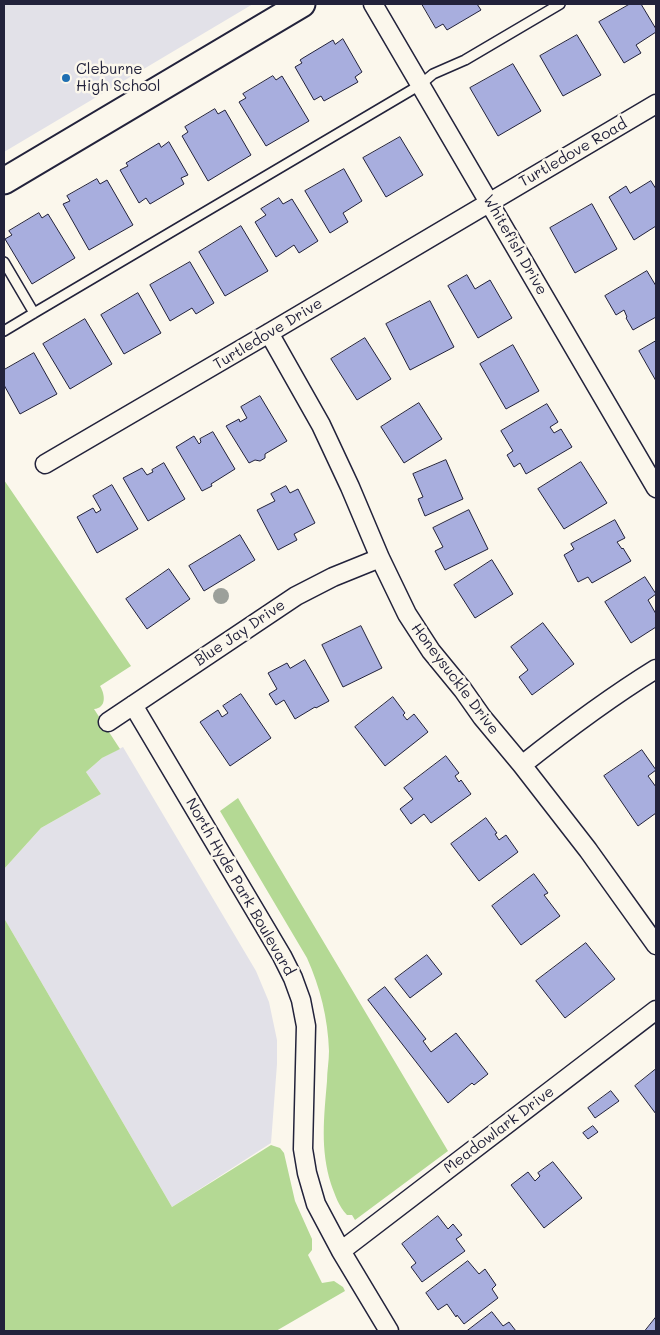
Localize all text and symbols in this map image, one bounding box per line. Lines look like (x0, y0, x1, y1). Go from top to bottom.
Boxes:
place label: Cleburne High School (76, 60, 161, 95)
marker: Cleburne High School (60, 72, 72, 84)
street label: Turtledove Road (516, 115, 630, 191)
street label: Whitefish Drive (479, 192, 551, 298)
street label: Turtledove Drive (210, 294, 326, 374)
street label: Blue Jay Drive (191, 596, 289, 670)
street label: Honeysuckle Drive (407, 620, 503, 738)
street label: North Hyde Park Boulevard (182, 795, 298, 979)
street label: Meadowlark Drive (440, 1083, 558, 1177)

